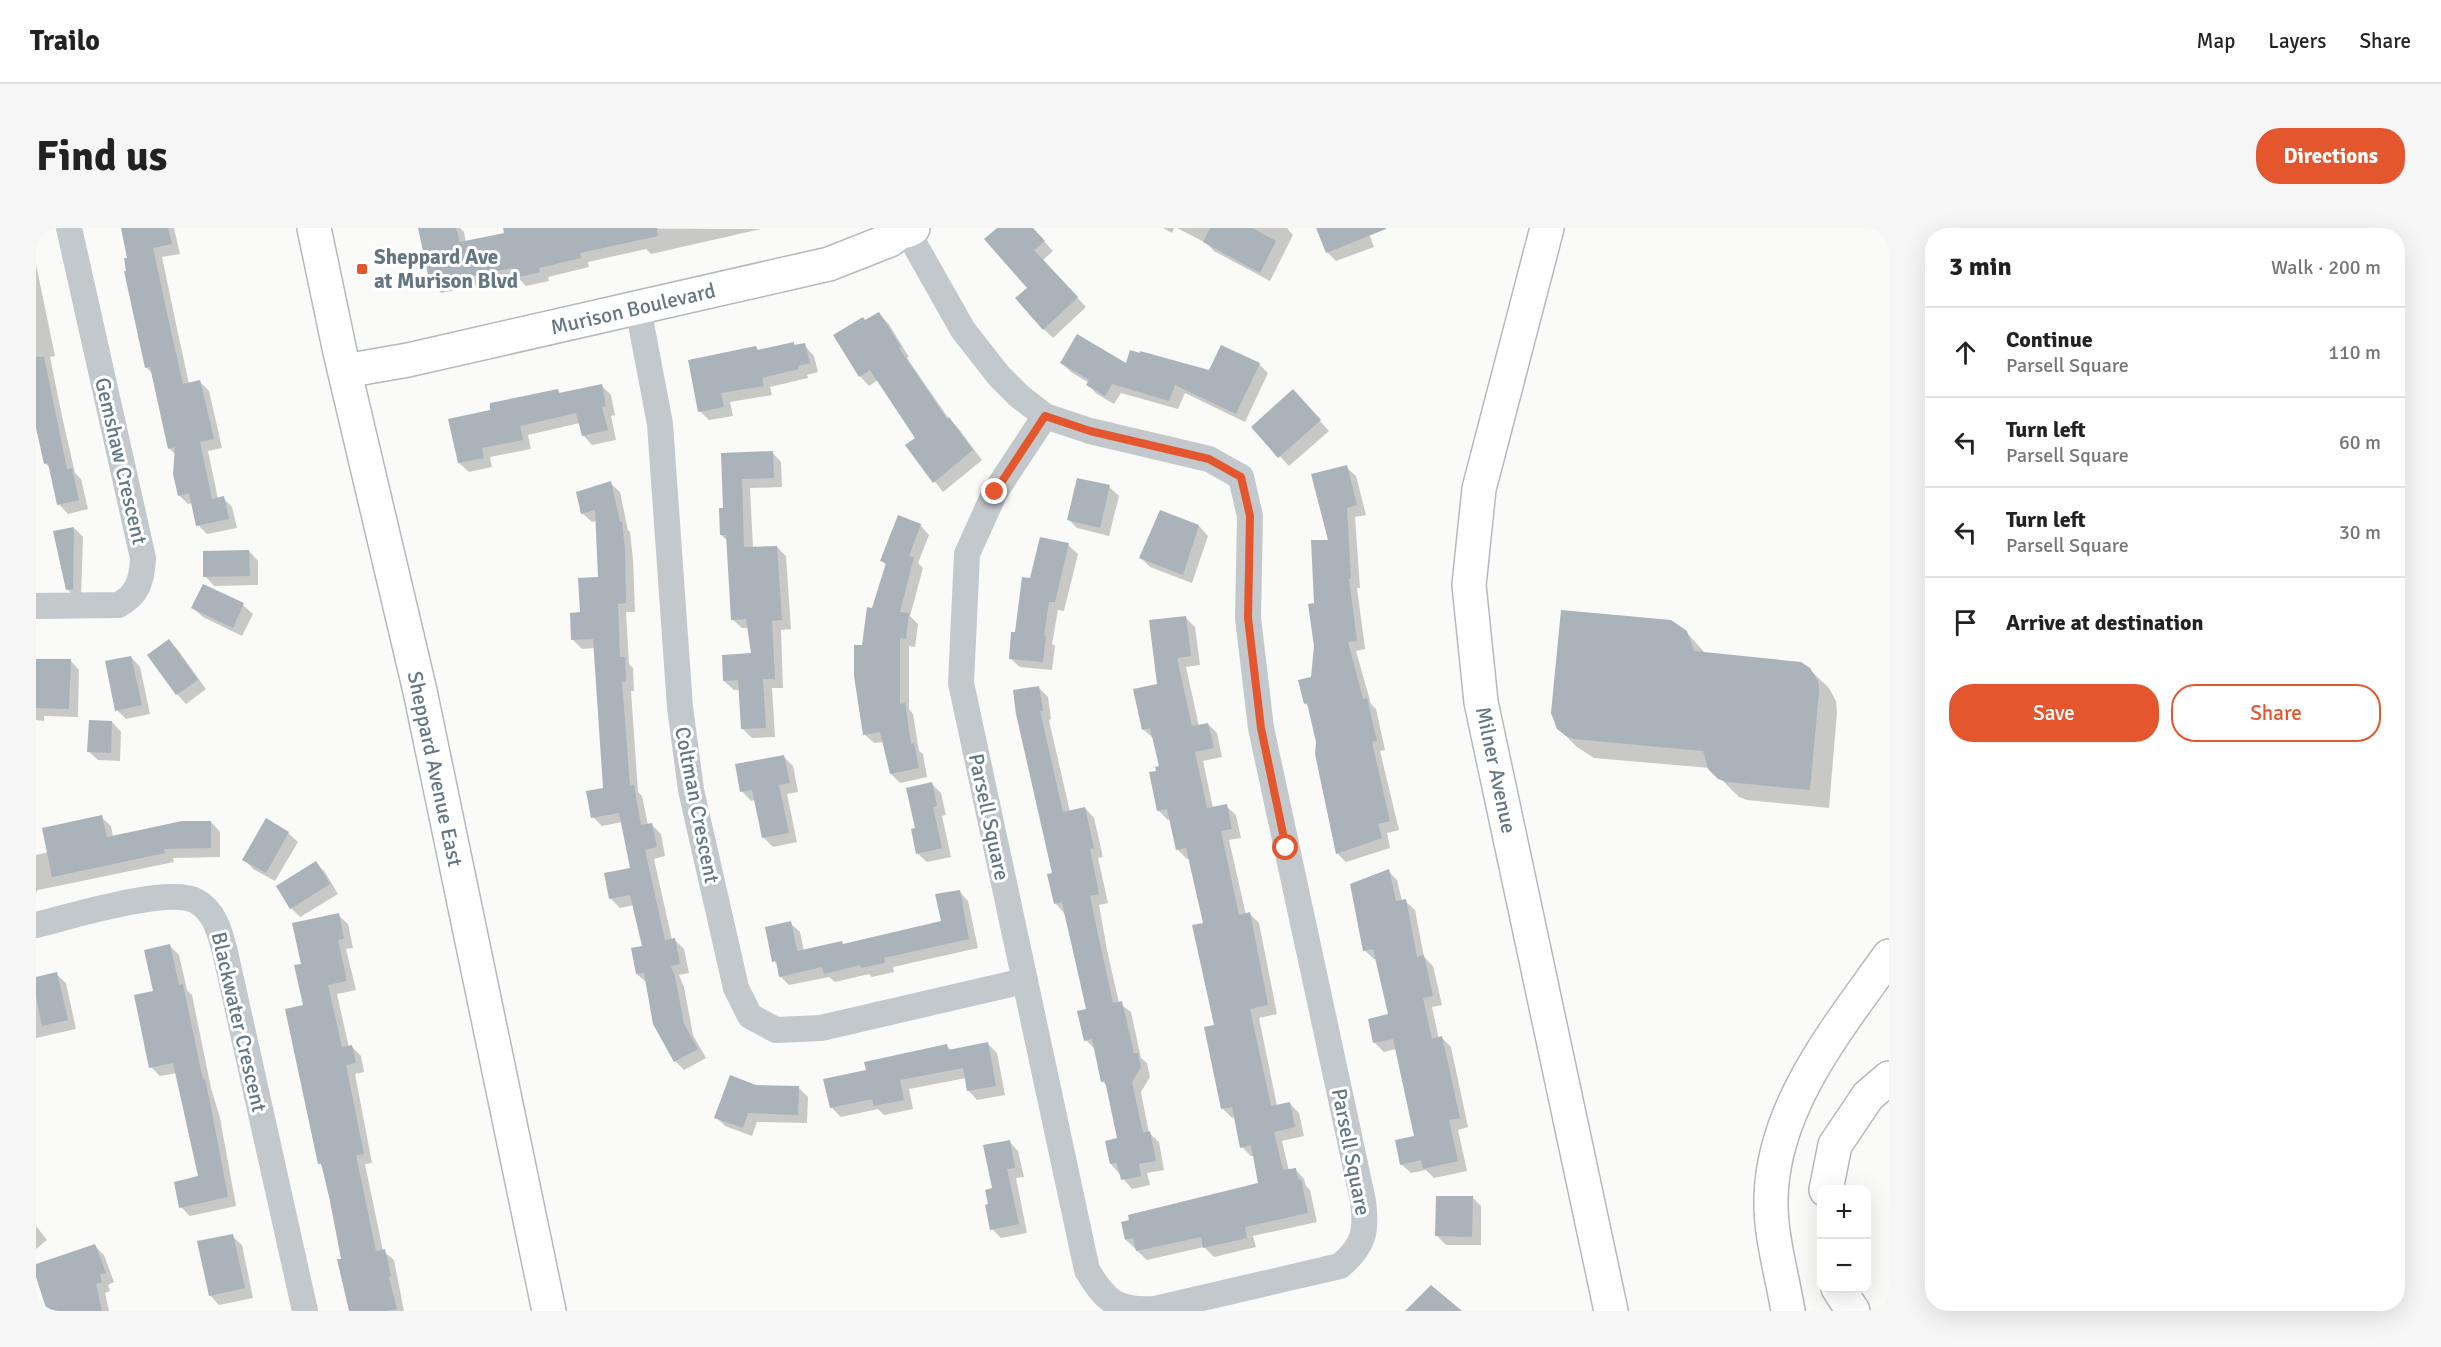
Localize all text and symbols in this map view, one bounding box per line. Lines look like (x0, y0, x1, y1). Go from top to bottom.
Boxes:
text: Trailo (30, 24, 100, 58)
text: Map (2197, 28, 2235, 54)
text: Layers (2268, 28, 2326, 54)
text: Share (2359, 28, 2411, 54)
button: Directions (2256, 128, 2405, 184)
text: Find us (36, 131, 167, 182)
place label: Sheppard Ave at Murison Blvd (374, 244, 518, 294)
text: 3 min (1949, 251, 2012, 283)
text: Walk · 200 m (2271, 255, 2381, 280)
marker: Sheppard Ave at Murison Blvd (355, 262, 369, 276)
street label: Murison Boulevard (548, 277, 718, 341)
text: Continue (2006, 326, 2093, 353)
icon: ahead (1949, 336, 1982, 369)
text: 110 m (2328, 340, 2381, 365)
text: Parsell Square (2006, 353, 2129, 378)
street label: Gemshaw Crescent (89, 375, 153, 547)
text: Turn left (2006, 416, 2086, 443)
icon: left (1949, 426, 1982, 459)
text: 60 m (2339, 430, 2381, 455)
text: Parsell Square (2006, 443, 2129, 468)
route end (981, 478, 1007, 504)
text: Turn left (2006, 506, 2086, 533)
icon: left (1949, 516, 1982, 549)
text: 30 m (2339, 520, 2381, 545)
text: Parsell Square (2006, 533, 2129, 558)
icon: arrive (1949, 606, 1982, 639)
text: Arrive at destination (2006, 609, 2203, 636)
street label: Sheppard Avenue East (402, 669, 468, 869)
button: Save (1949, 684, 2159, 742)
button: Share (2171, 684, 2381, 742)
street label: Milner Avenue (1470, 704, 1522, 836)
street label: Coltman Crescent (669, 725, 725, 885)
street label: Parsell Square (963, 751, 1015, 883)
route start (1272, 834, 1298, 860)
street label: Blackwater Crescent (206, 929, 272, 1115)
street label: Parsell Square (1326, 1086, 1376, 1218)
map controls (1817, 1185, 1871, 1293)
button: + (1817, 1185, 1871, 1239)
button: − (1817, 1239, 1871, 1293)

